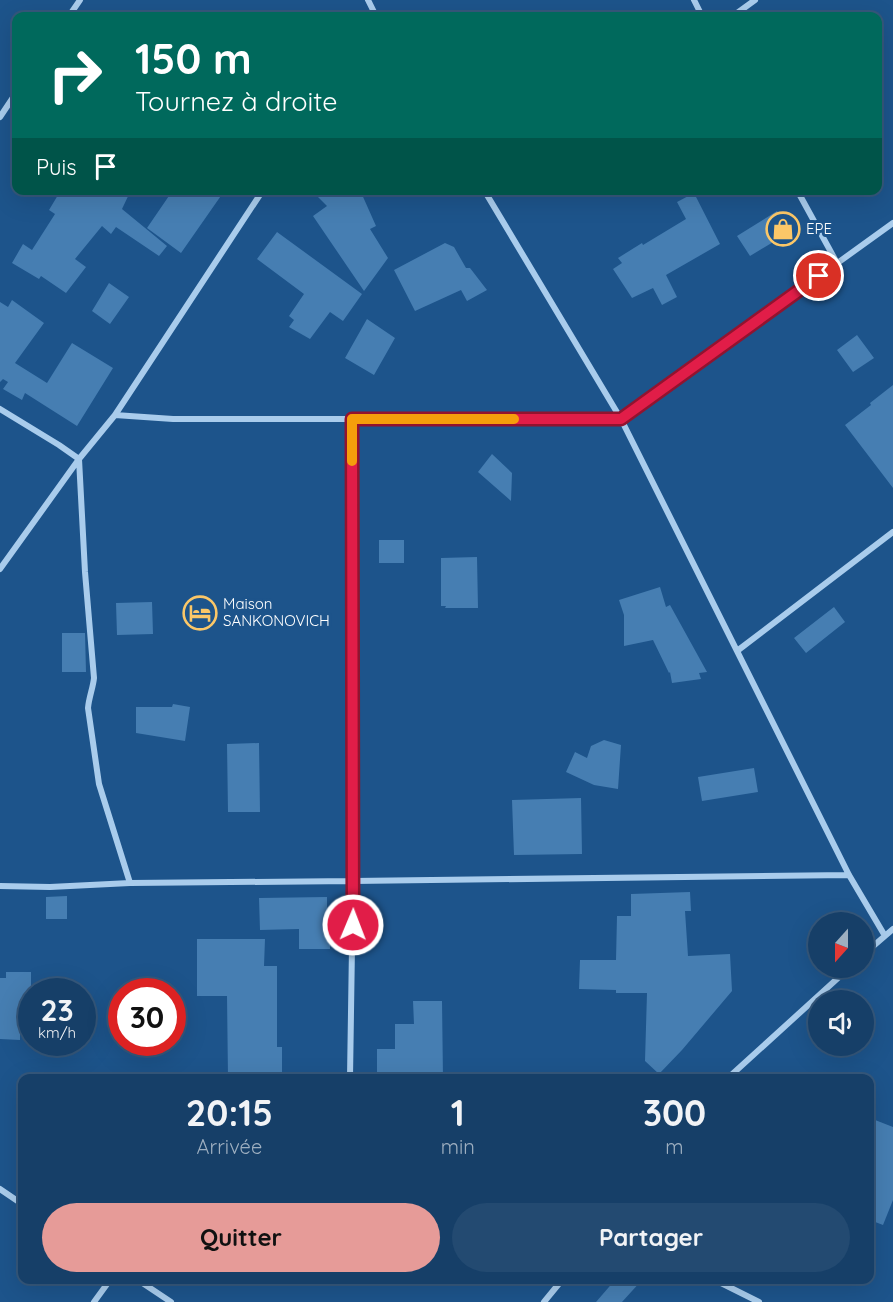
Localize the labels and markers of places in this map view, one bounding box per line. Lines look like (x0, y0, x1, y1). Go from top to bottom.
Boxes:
shop icon: EPE (765, 211, 801, 247)
place label: EPE (806, 219, 832, 238)
pin (793, 250, 844, 301)
place label: Maison SANKONOVICH (223, 594, 330, 630)
hotel icon: Maison SANKONOVICH (182, 595, 218, 631)

